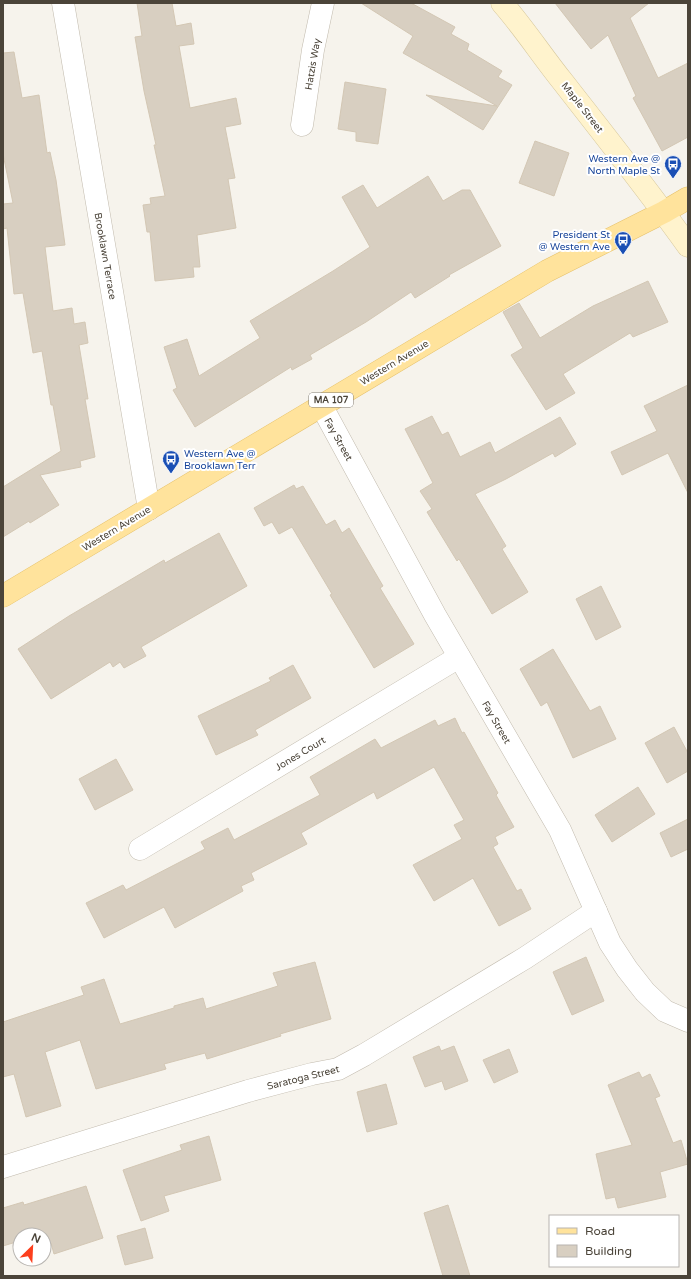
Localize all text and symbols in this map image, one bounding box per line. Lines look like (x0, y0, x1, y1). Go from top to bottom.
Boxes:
street label: Hatzis Way (303, 37, 324, 91)
street label: Maple Street (559, 80, 606, 135)
place label: Western Ave @ North Maple St (588, 153, 660, 177)
bus stop icon: Western Ave @ North Maple St (663, 154, 683, 179)
street label: Brooklawn Terrace (91, 212, 119, 301)
place label: President St @ Western Ave (538, 229, 610, 253)
bus stop icon: President St @ Western Ave (613, 230, 633, 255)
street label: Western Avenue (358, 338, 431, 388)
road number: MA 107 (309, 393, 353, 407)
street label: Fay Street (321, 416, 355, 463)
place label: Western Ave @ Brooklawn Terr (184, 448, 256, 472)
bus stop icon: Western Ave @ Brooklawn Terr (161, 449, 181, 474)
street label: Western Avenue (80, 504, 153, 554)
street label: Fay Street (479, 699, 513, 746)
street label: Jones Court (273, 734, 328, 774)
street label: Saratoga Street (266, 1063, 341, 1093)
legend (549, 1215, 679, 1267)
text: Road (585, 1224, 615, 1238)
north arrow (12, 1227, 52, 1267)
text: N (29, 1231, 43, 1246)
text: Building (585, 1244, 632, 1258)

